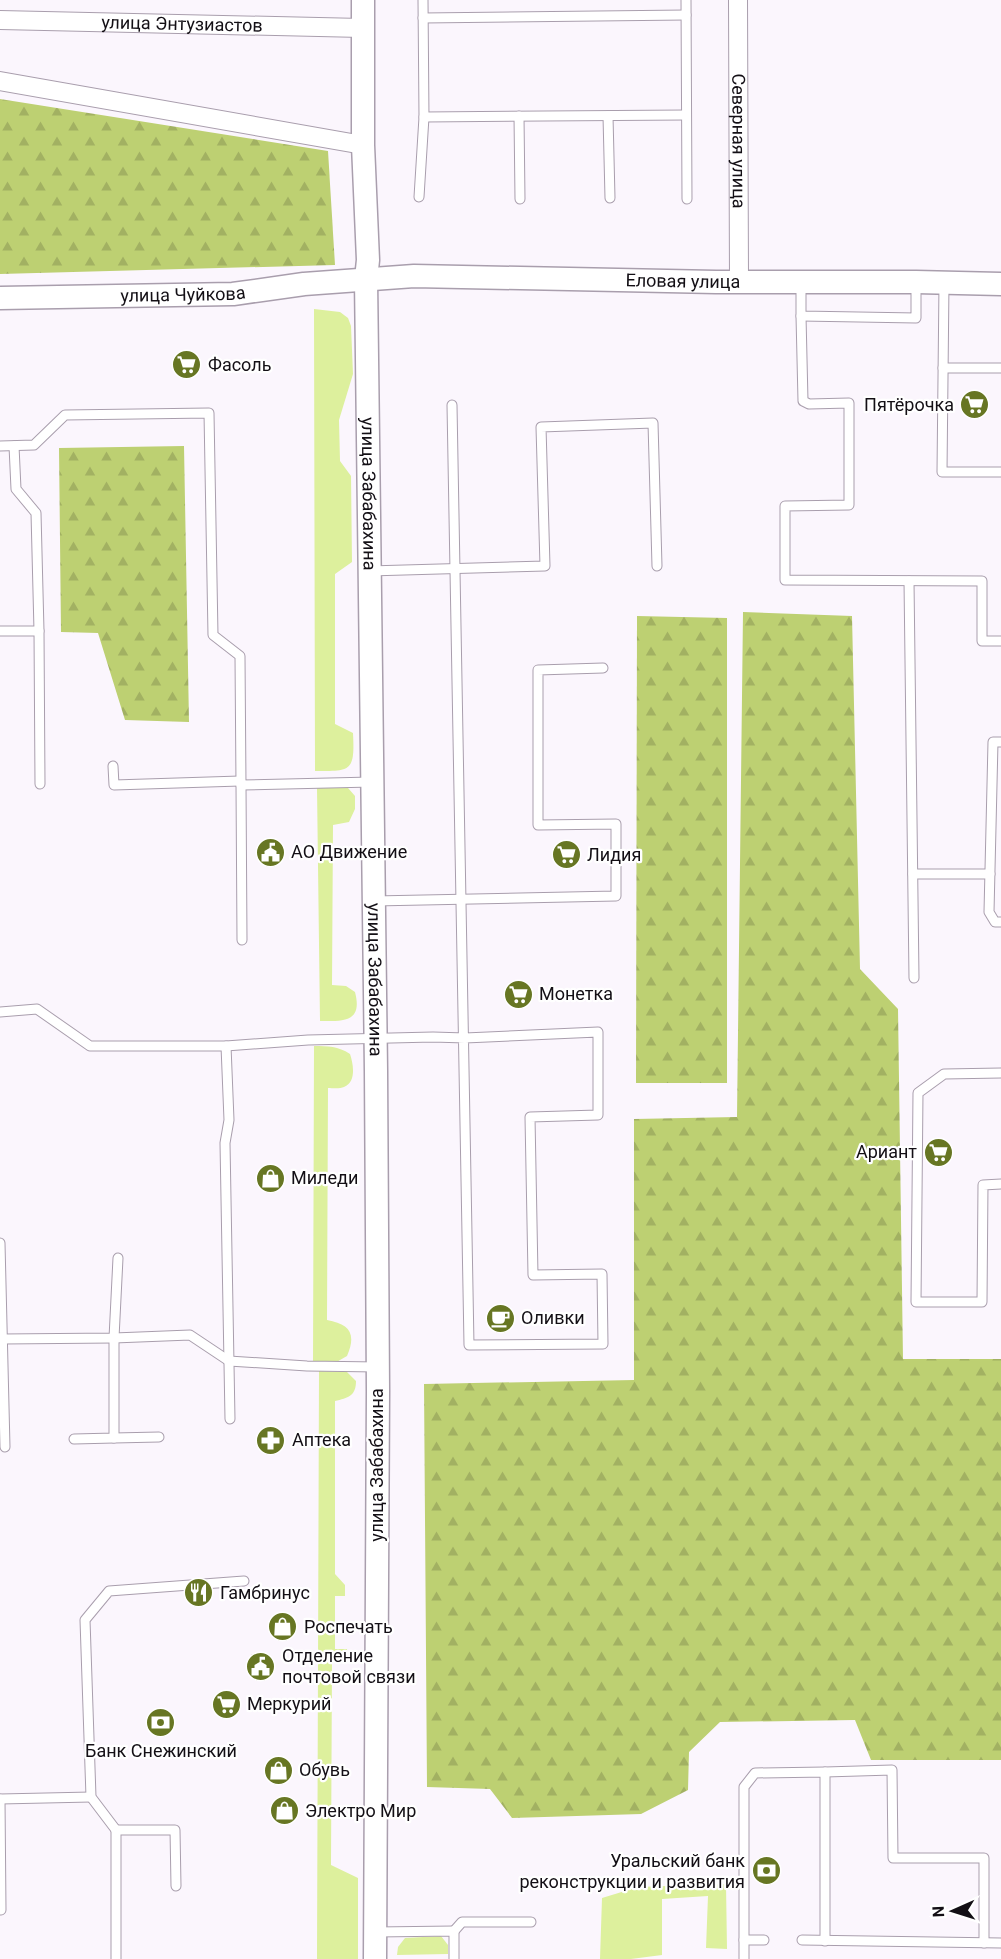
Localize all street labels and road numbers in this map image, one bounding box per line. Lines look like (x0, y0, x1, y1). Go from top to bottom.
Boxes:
street label: улица Энтузиастов (101, 11, 263, 36)
street label: Северная улица (728, 73, 750, 209)
street label: Еловая улица (625, 269, 740, 292)
street label: улица Чуйкова (120, 281, 247, 306)
street label: улица Забабахина (358, 417, 381, 571)
street label: улица Забабахина (364, 903, 387, 1057)
street label: улица Забабахина (366, 1388, 387, 1542)

